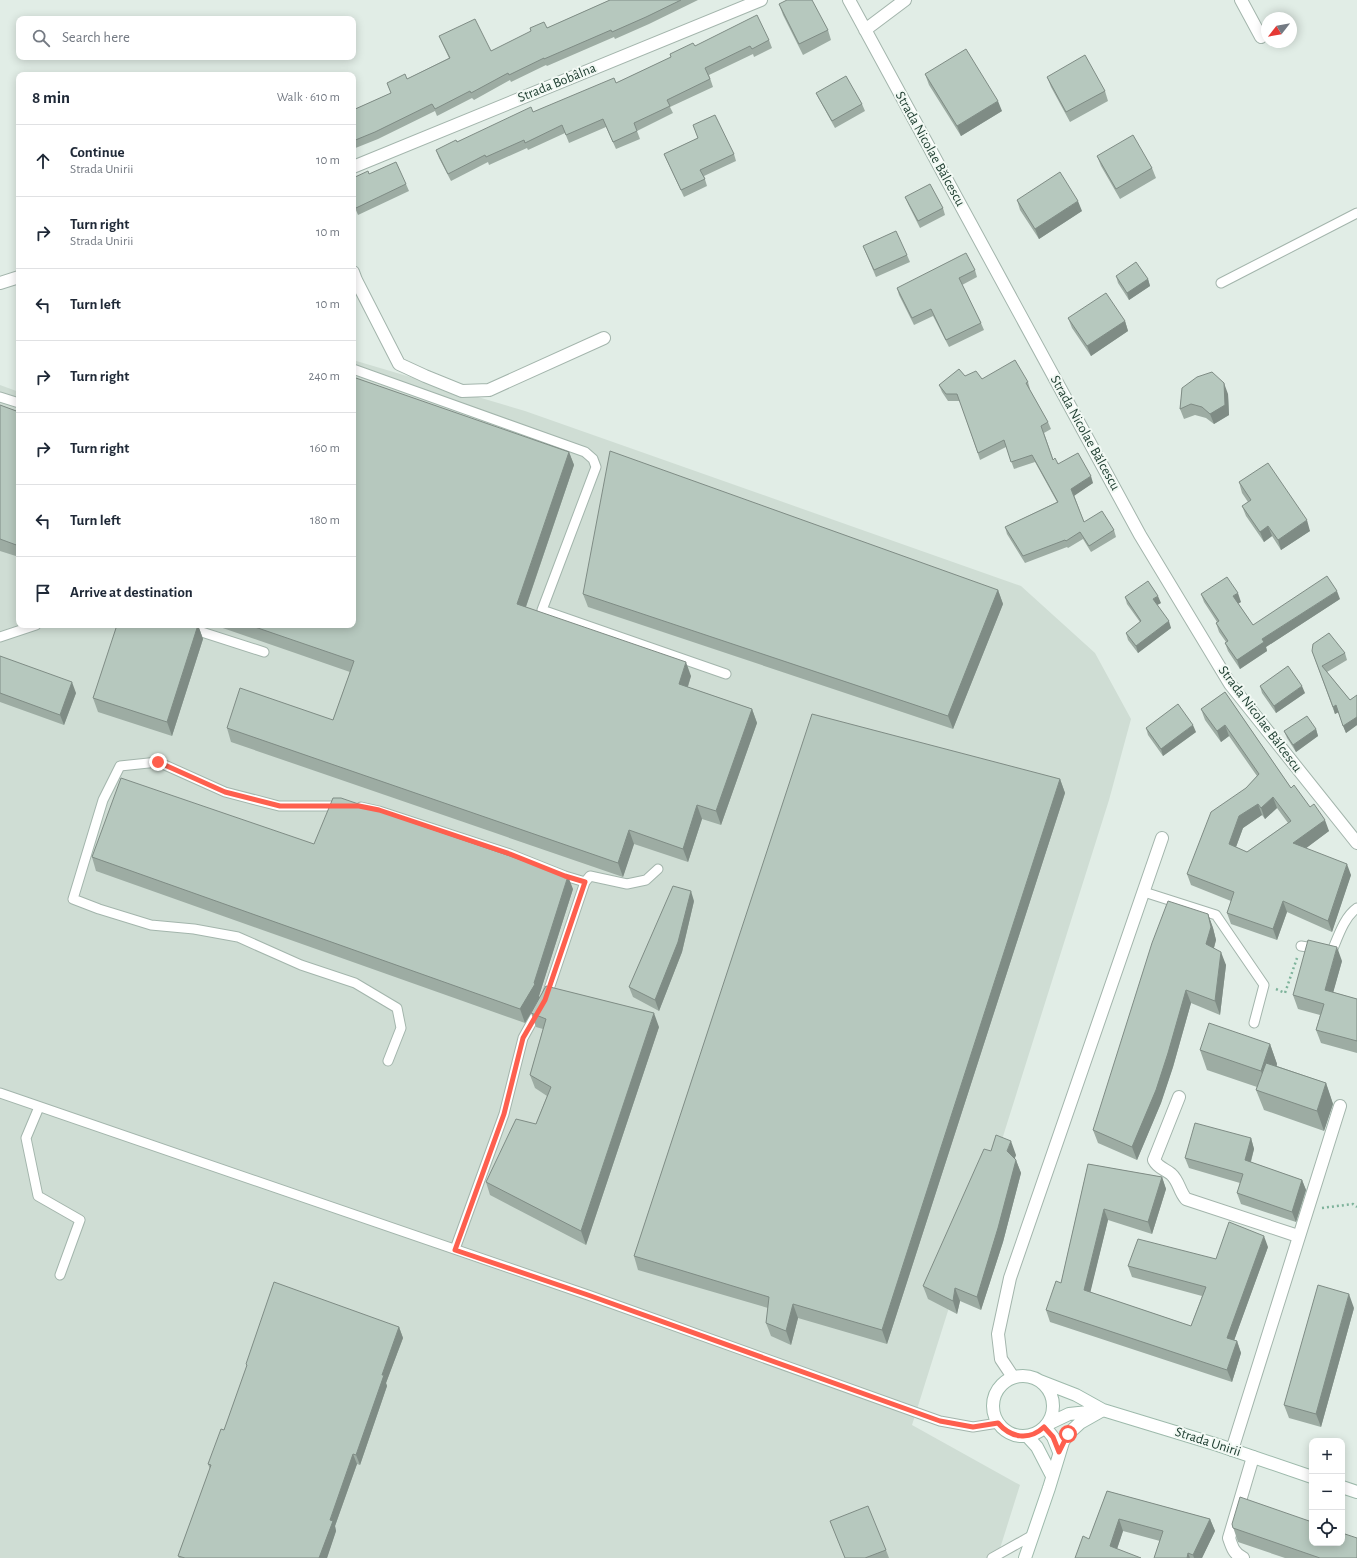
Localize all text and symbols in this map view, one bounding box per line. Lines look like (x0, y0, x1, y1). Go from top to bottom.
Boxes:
north arrow (1261, 12, 1297, 48)
search box (16, 16, 356, 60)
icon: search (30, 27, 52, 49)
text: Search here (62, 30, 130, 45)
street label: Strada Bobâlna (516, 61, 599, 105)
text: 8 min (32, 89, 70, 106)
street label: Strada Nicolae Bălcescu (893, 89, 967, 209)
text: Walk · 610 m (277, 91, 340, 104)
text: Continue (70, 145, 125, 160)
icon: ahead (32, 150, 54, 172)
text: 10 m (316, 154, 340, 167)
text: Strada Unirii (70, 163, 133, 176)
text: Turn right (70, 217, 129, 232)
icon: right (32, 222, 54, 244)
text: 10 m (316, 226, 340, 239)
text: Strada Unirii (70, 235, 133, 248)
icon: left (32, 294, 54, 316)
text: Turn left (70, 297, 121, 312)
text: 10 m (316, 298, 340, 311)
icon: right (32, 366, 54, 388)
text: Turn right (70, 369, 129, 384)
text: 240 m (308, 370, 340, 383)
street label: Strada Nicolae Bălcescu (1048, 373, 1122, 493)
icon: right (32, 438, 54, 460)
text: Turn right (70, 441, 129, 456)
text: 160 m (310, 442, 340, 455)
icon: left (32, 510, 54, 532)
text: Turn left (70, 513, 121, 528)
text: 180 m (310, 514, 340, 527)
icon: arrive (32, 582, 54, 604)
text: Arrive at destination (70, 585, 193, 600)
street label: Strada Nicolae Bălcescu (1216, 663, 1304, 775)
route end (149, 753, 167, 771)
route start (1059, 1425, 1077, 1443)
street label: Strada Unirii (1173, 1425, 1243, 1459)
map controls (1309, 1438, 1345, 1546)
button: + (1309, 1438, 1345, 1474)
button: − (1309, 1474, 1345, 1510)
button: locate (1309, 1510, 1345, 1546)

